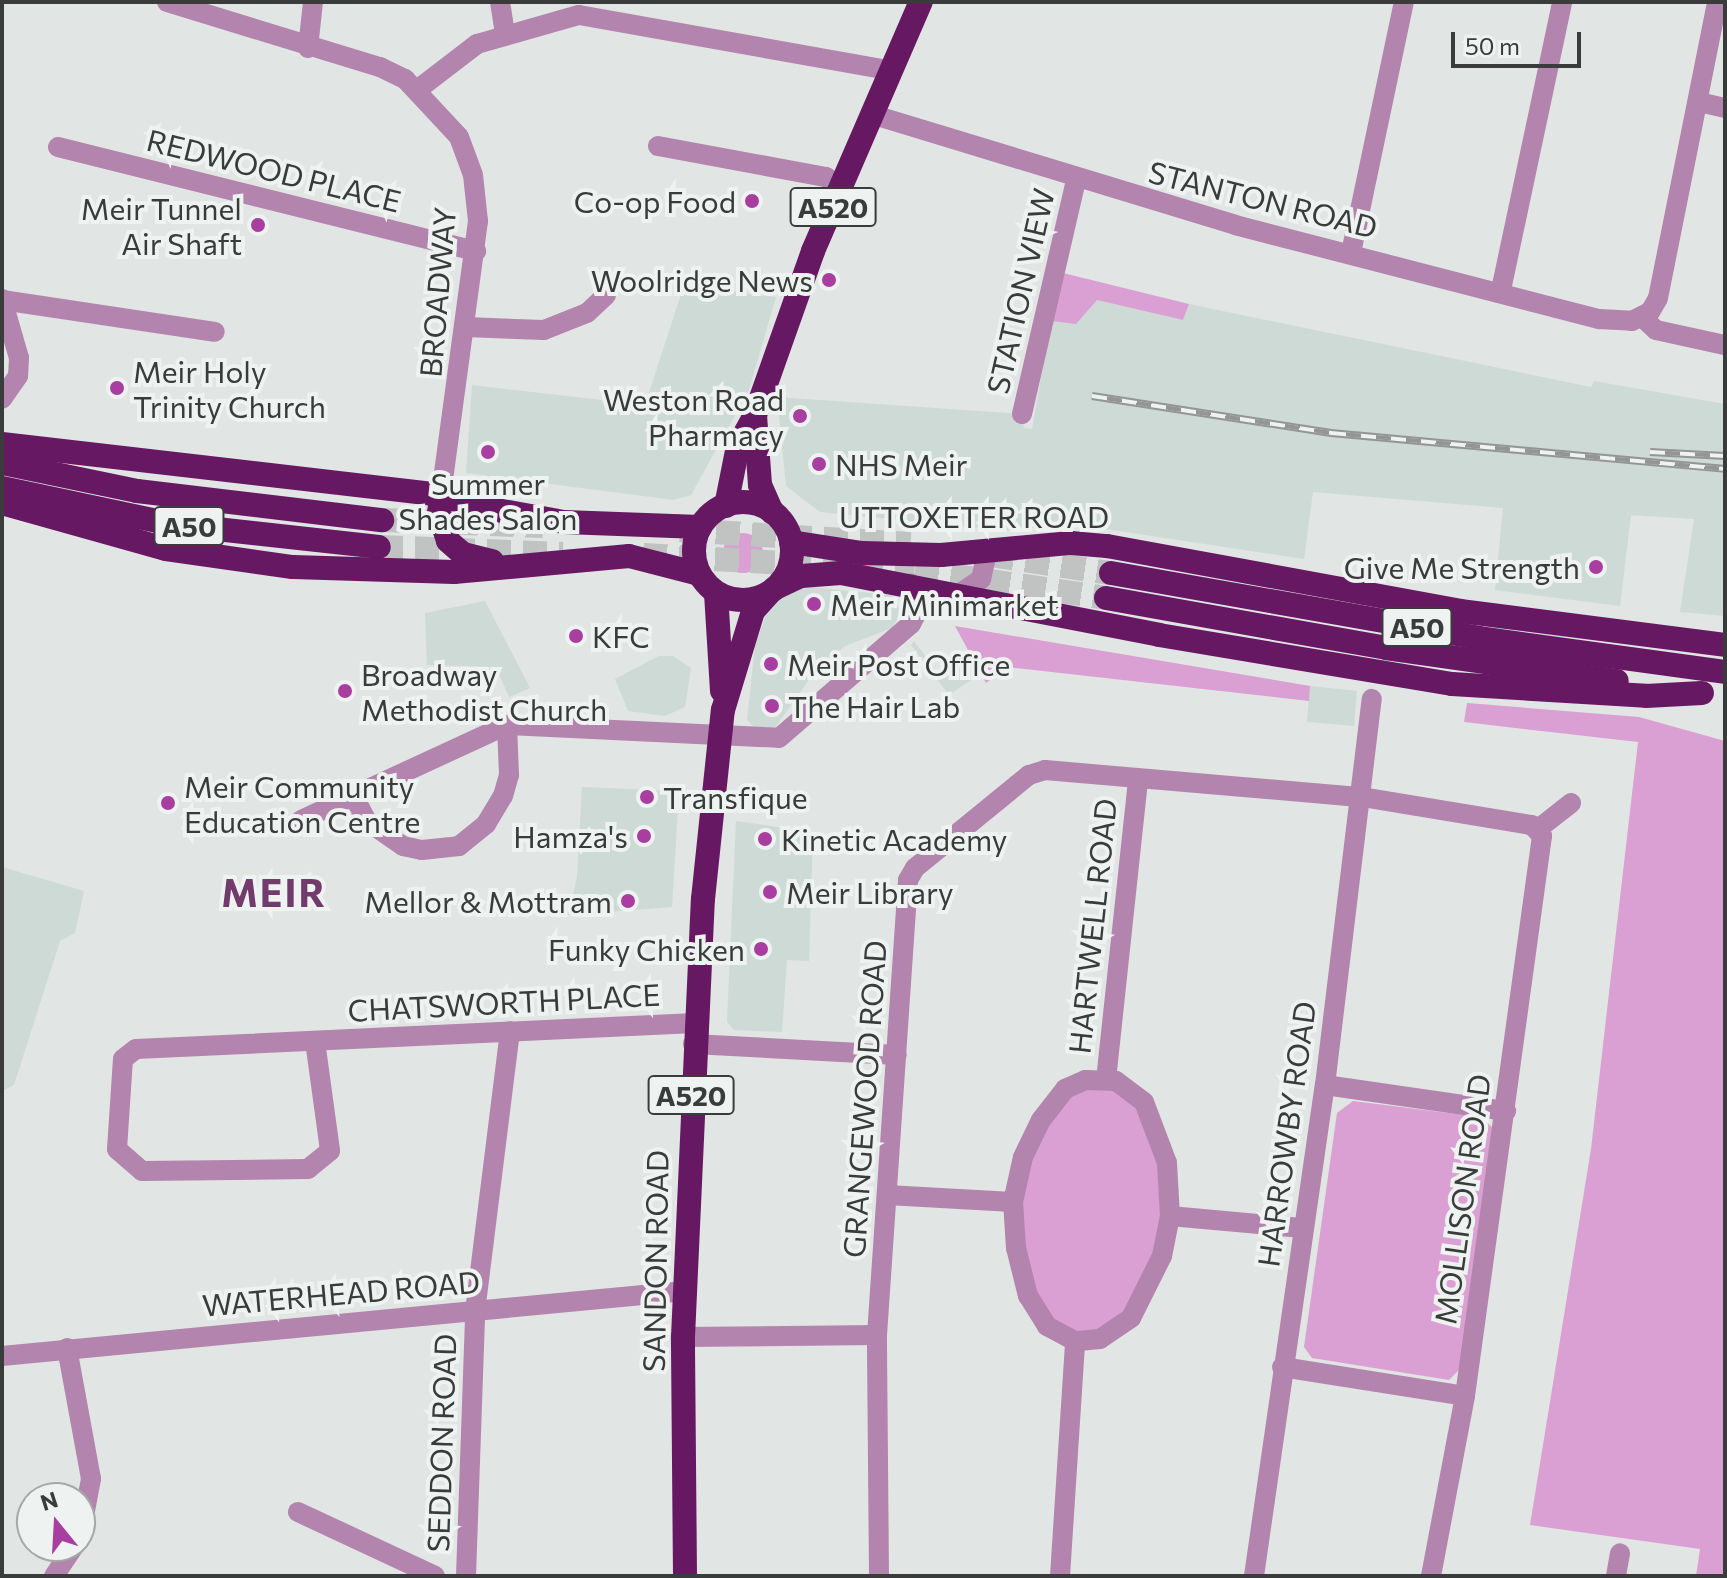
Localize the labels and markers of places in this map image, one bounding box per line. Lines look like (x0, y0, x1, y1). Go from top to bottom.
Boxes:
place label: Co-op Food (574, 183, 736, 219)
place label: Meir Tunnel Air Shaft (81, 190, 242, 260)
marker: Co-op Food (743, 192, 761, 210)
marker: Meir Tunnel Air Shaft (249, 216, 267, 234)
place label: Woolridge News (591, 262, 813, 298)
marker: Woolridge News (820, 271, 838, 289)
place label: Meir Holy Trinity Church (133, 353, 326, 424)
marker: Meir Holy Trinity Church (108, 379, 126, 397)
place label: Weston Road Pharmacy (603, 381, 784, 452)
marker: Weston Road Pharmacy (791, 407, 809, 425)
marker: Summer Shades Salon (479, 443, 497, 461)
place label: NHS Meir (835, 446, 968, 482)
marker: NHS Meir (810, 455, 828, 473)
place label: Summer Shades Salon (398, 465, 578, 536)
place label: Give Me Strength (1344, 549, 1580, 585)
marker: Give Me Strength (1587, 558, 1605, 576)
place label: Meir Minimarket (830, 586, 1059, 622)
marker: Meir Minimarket (805, 595, 823, 613)
place label: KFC (592, 618, 650, 654)
marker: KFC (567, 627, 585, 645)
place label: Meir Post Office (787, 646, 1010, 682)
marker: Meir Post Office (762, 655, 780, 673)
place label: Broadway Methodist Church (361, 656, 607, 726)
marker: Broadway Methodist Church (336, 682, 354, 700)
place label: The Hair Lab (788, 688, 960, 724)
marker: The Hair Lab (763, 697, 781, 715)
place label: Meir Community Education Centre (184, 768, 420, 838)
place label: Transfique (663, 779, 808, 815)
marker: Transfique (638, 788, 656, 806)
marker: Meir Community Education Centre (159, 794, 177, 812)
place label: Hamza's (513, 818, 628, 854)
place label: Kinetic Academy (781, 821, 1007, 857)
marker: Hamza's (635, 827, 653, 845)
marker: Kinetic Academy (756, 830, 774, 848)
place label: Meir Library (786, 874, 953, 910)
place label: Mellor & Mottram (364, 883, 612, 919)
marker: Meir Library (761, 883, 779, 901)
marker: Mellor & Mottram (619, 892, 637, 910)
place label: Funky Chicken (548, 931, 745, 967)
marker: Funky Chicken (752, 940, 770, 958)

